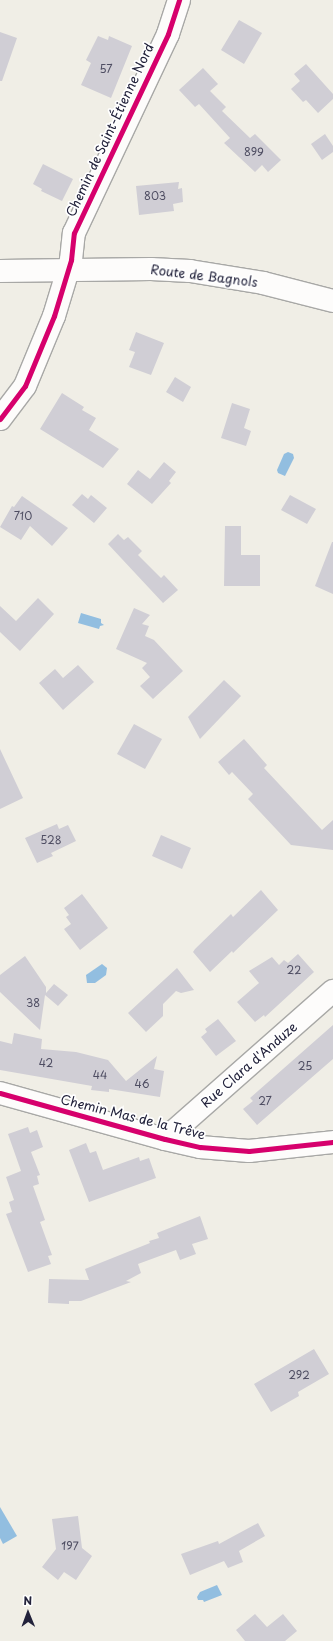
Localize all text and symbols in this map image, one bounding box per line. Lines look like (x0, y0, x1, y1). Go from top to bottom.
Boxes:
street label: Chemin de Saint-Étienne Nord (63, 40, 157, 220)
house number: 57 (99, 62, 113, 76)
house number: 899 (244, 145, 264, 159)
house number: 803 (144, 189, 166, 203)
street label: Route de Bagnols (149, 262, 259, 290)
house number: 710 (14, 509, 32, 523)
house number: 528 (40, 833, 62, 847)
house number: 22 (287, 963, 301, 977)
house number: 38 (26, 996, 40, 1010)
street label: Rue Clara d'Anduze (197, 1019, 301, 1111)
house number: 42 (39, 1056, 53, 1070)
house number: 25 (298, 1059, 312, 1073)
house number: 44 (93, 1068, 107, 1082)
house number: 46 (135, 1077, 149, 1091)
street label: Chemin Mas de la Trêve (59, 1091, 207, 1143)
house number: 27 (258, 1094, 272, 1108)
house number: 292 (288, 1368, 310, 1382)
house number: 197 (61, 1539, 79, 1553)
text: N (23, 1592, 32, 1609)
north arrow (8, 1593, 48, 1633)

